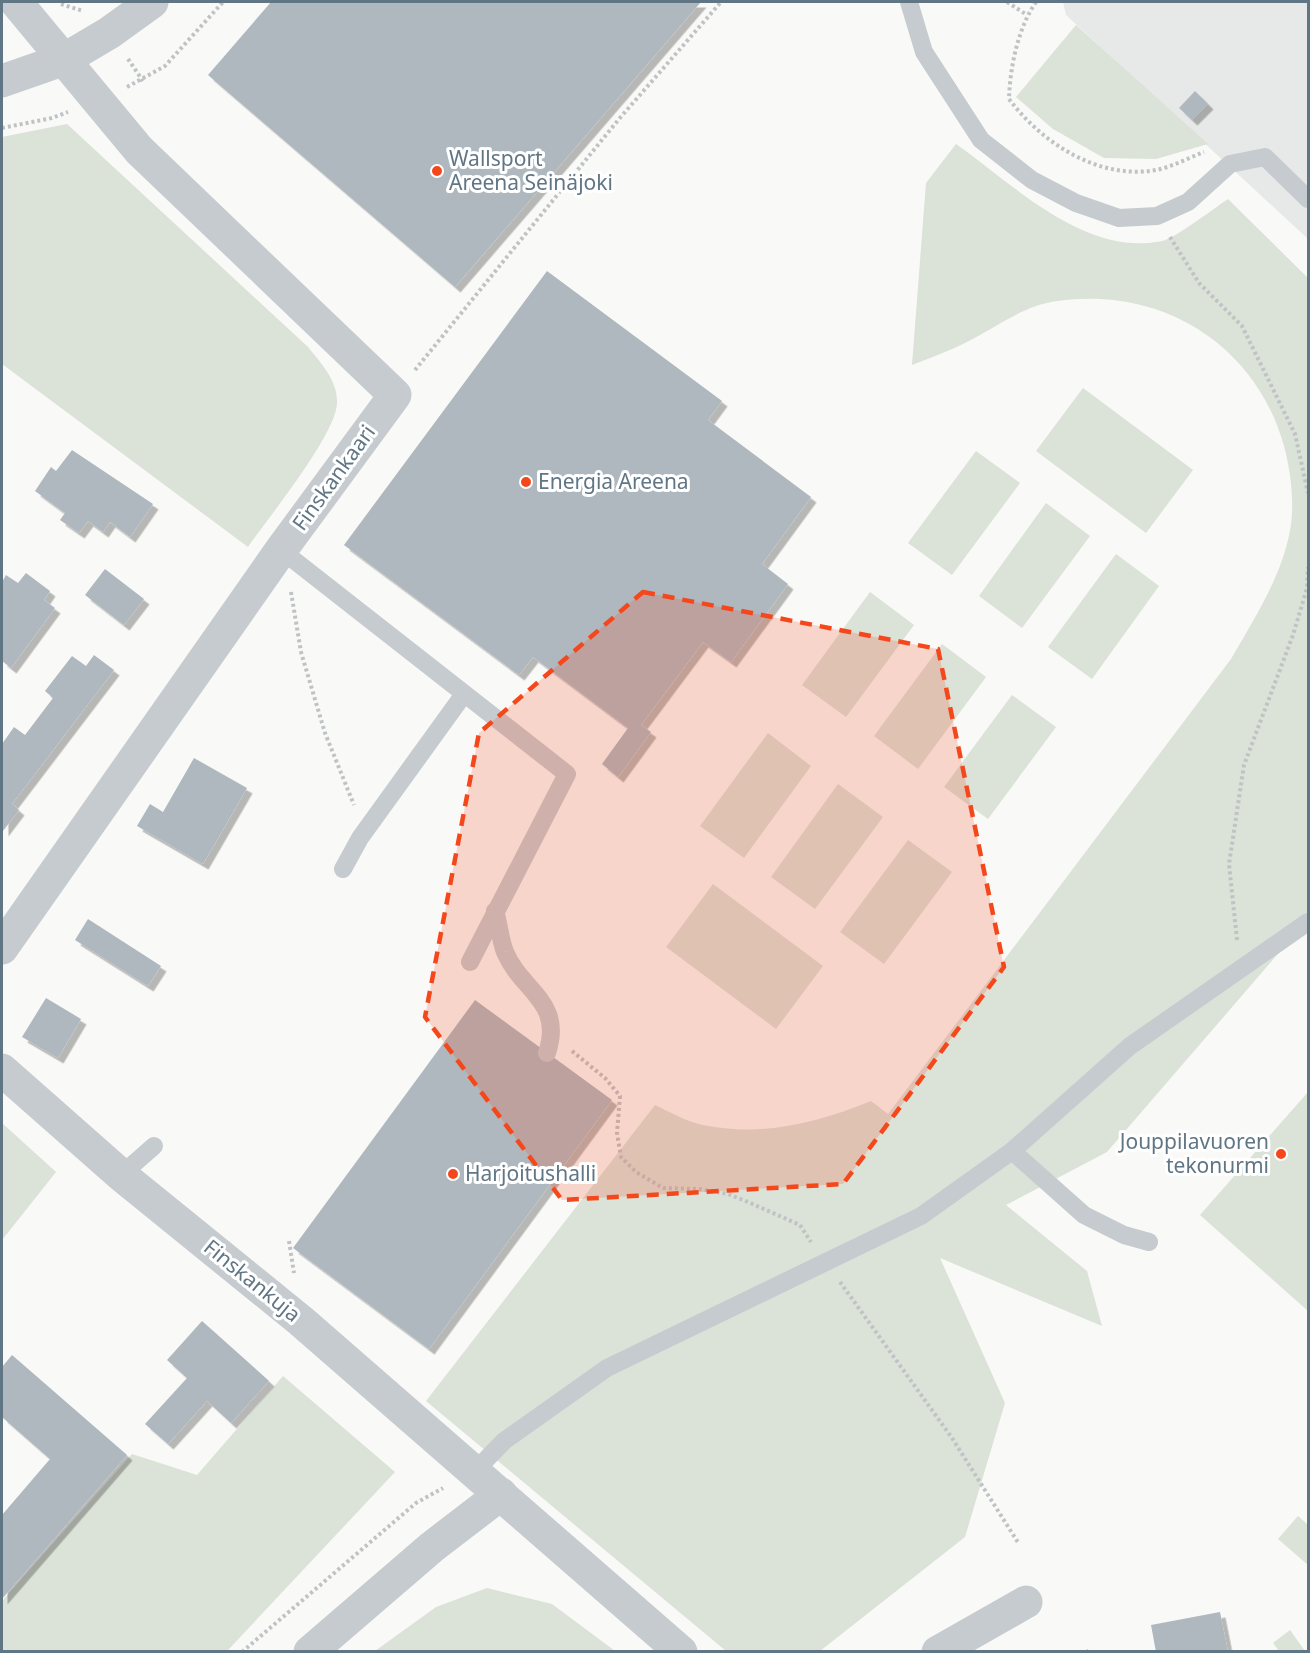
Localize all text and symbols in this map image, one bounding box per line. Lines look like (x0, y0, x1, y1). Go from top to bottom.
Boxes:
place label: Wallsport Areena Seinäjoki (449, 144, 613, 196)
marker: Wallsport Areena Seinäjoki (430, 164, 444, 178)
street label: Finskankaari (285, 419, 381, 536)
place label: Energia Areena (538, 467, 689, 495)
marker: Energia Areena (519, 475, 533, 489)
place label: Jouppilavuoren tekonurmi (1118, 1127, 1269, 1179)
marker: Jouppilavuoren tekonurmi (1274, 1147, 1288, 1161)
place label: Harjoitushalli (465, 1159, 596, 1187)
marker: Harjoitushalli (446, 1167, 460, 1181)
street label: Finskankuja (198, 1233, 307, 1328)

